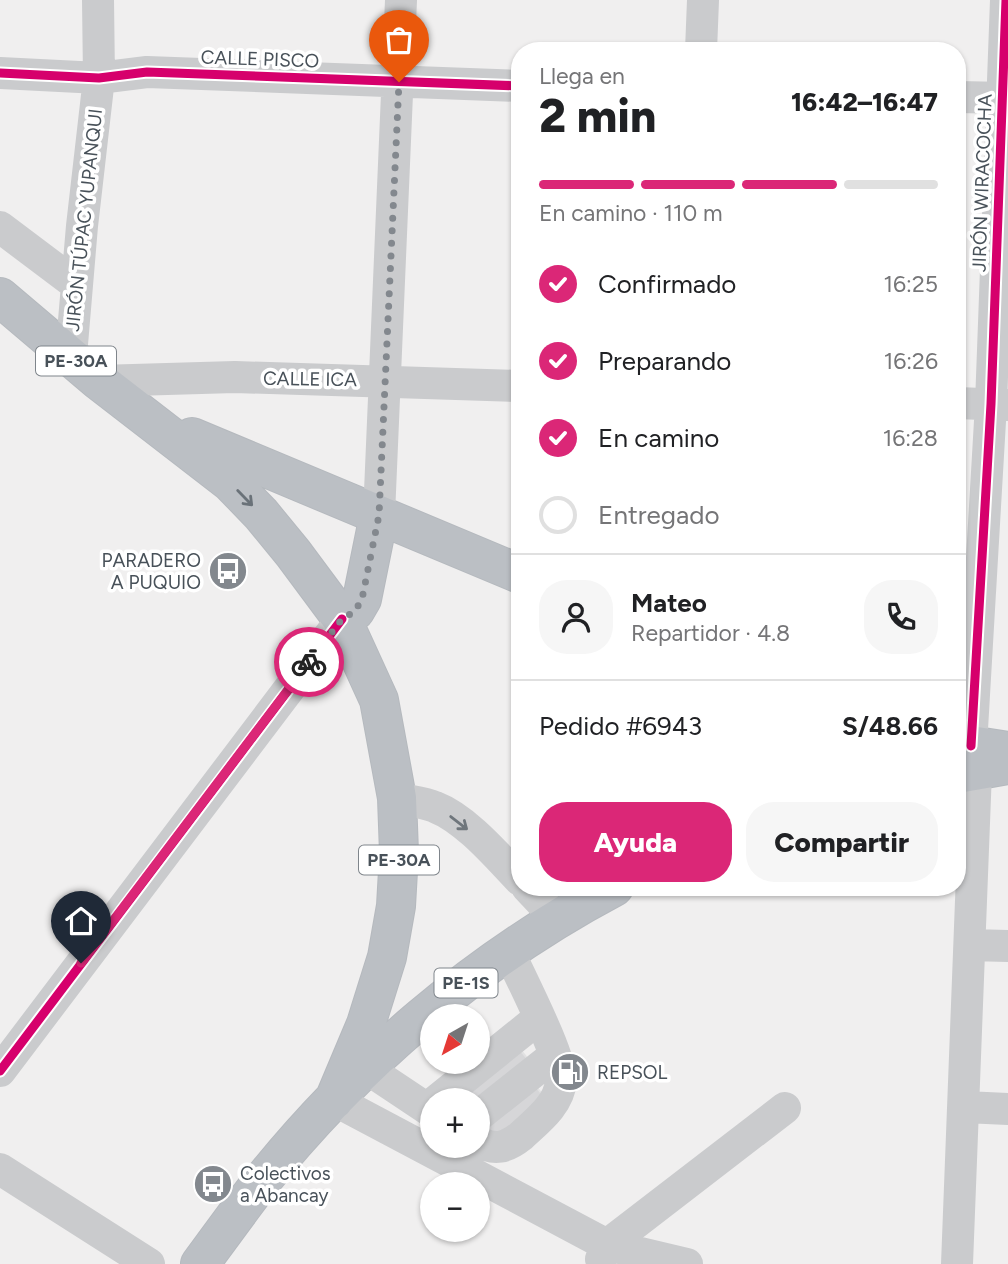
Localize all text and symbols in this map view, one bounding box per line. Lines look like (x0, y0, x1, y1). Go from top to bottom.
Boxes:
pin (369, 10, 429, 82)
icon: bag (380, 21, 418, 59)
street label: CALLE PISCO (200, 45, 320, 73)
text: Llega en (539, 62, 625, 90)
text: 16:42–16:47 (791, 86, 938, 118)
text: 2 min (539, 88, 656, 144)
street label: JIRÓN WIRACOCHA (967, 94, 997, 272)
street label: JIRÓN TÚPAC YUPANQUI (61, 108, 107, 332)
text: En camino · 110 m (539, 199, 723, 227)
icon: check (539, 265, 577, 303)
text: Confirmado (598, 268, 736, 300)
text: 16:25 (884, 270, 938, 298)
icon: check (539, 342, 577, 380)
text: Preparando (598, 345, 731, 377)
road number: PE-30A (36, 346, 116, 376)
text: 16:26 (884, 347, 938, 375)
street label: CALLE ICA (263, 367, 357, 391)
icon: check (539, 419, 577, 457)
text: En camino (598, 422, 719, 454)
text: 16:28 (883, 424, 938, 452)
one-way arrow (236, 489, 253, 506)
text: Entregado (598, 499, 720, 531)
place label: PARADERO A PUQUIO (101, 549, 201, 594)
bus stop icon: PARADERO A PUQUIO (207, 550, 249, 592)
button: person (539, 580, 613, 654)
button: phone (864, 580, 938, 654)
text: Mateo (631, 587, 707, 619)
text: Repartidor · 4.8 (631, 619, 790, 647)
courier (274, 627, 344, 697)
icon: bike (290, 643, 328, 681)
text: Pedido #6943 (539, 710, 702, 742)
text: S/48.66 (842, 710, 938, 742)
button: Ayuda (539, 802, 732, 882)
button: Compartir (746, 802, 938, 882)
one-way arrow (450, 815, 468, 830)
road number: PE-30A (359, 846, 439, 874)
pin (51, 891, 111, 963)
icon: home (62, 902, 100, 940)
road number: PE-1S (434, 968, 498, 998)
north arrow (420, 1004, 490, 1074)
map controls (420, 1004, 490, 1242)
fuel station icon: REPSOL (549, 1051, 591, 1093)
place label: REPSOL (597, 1061, 668, 1084)
button: + (420, 1088, 490, 1158)
place label: Colectivos a Abancay (240, 1162, 331, 1207)
bus stop icon: Colectivos a Abancay (192, 1163, 234, 1205)
button: − (420, 1172, 490, 1242)

